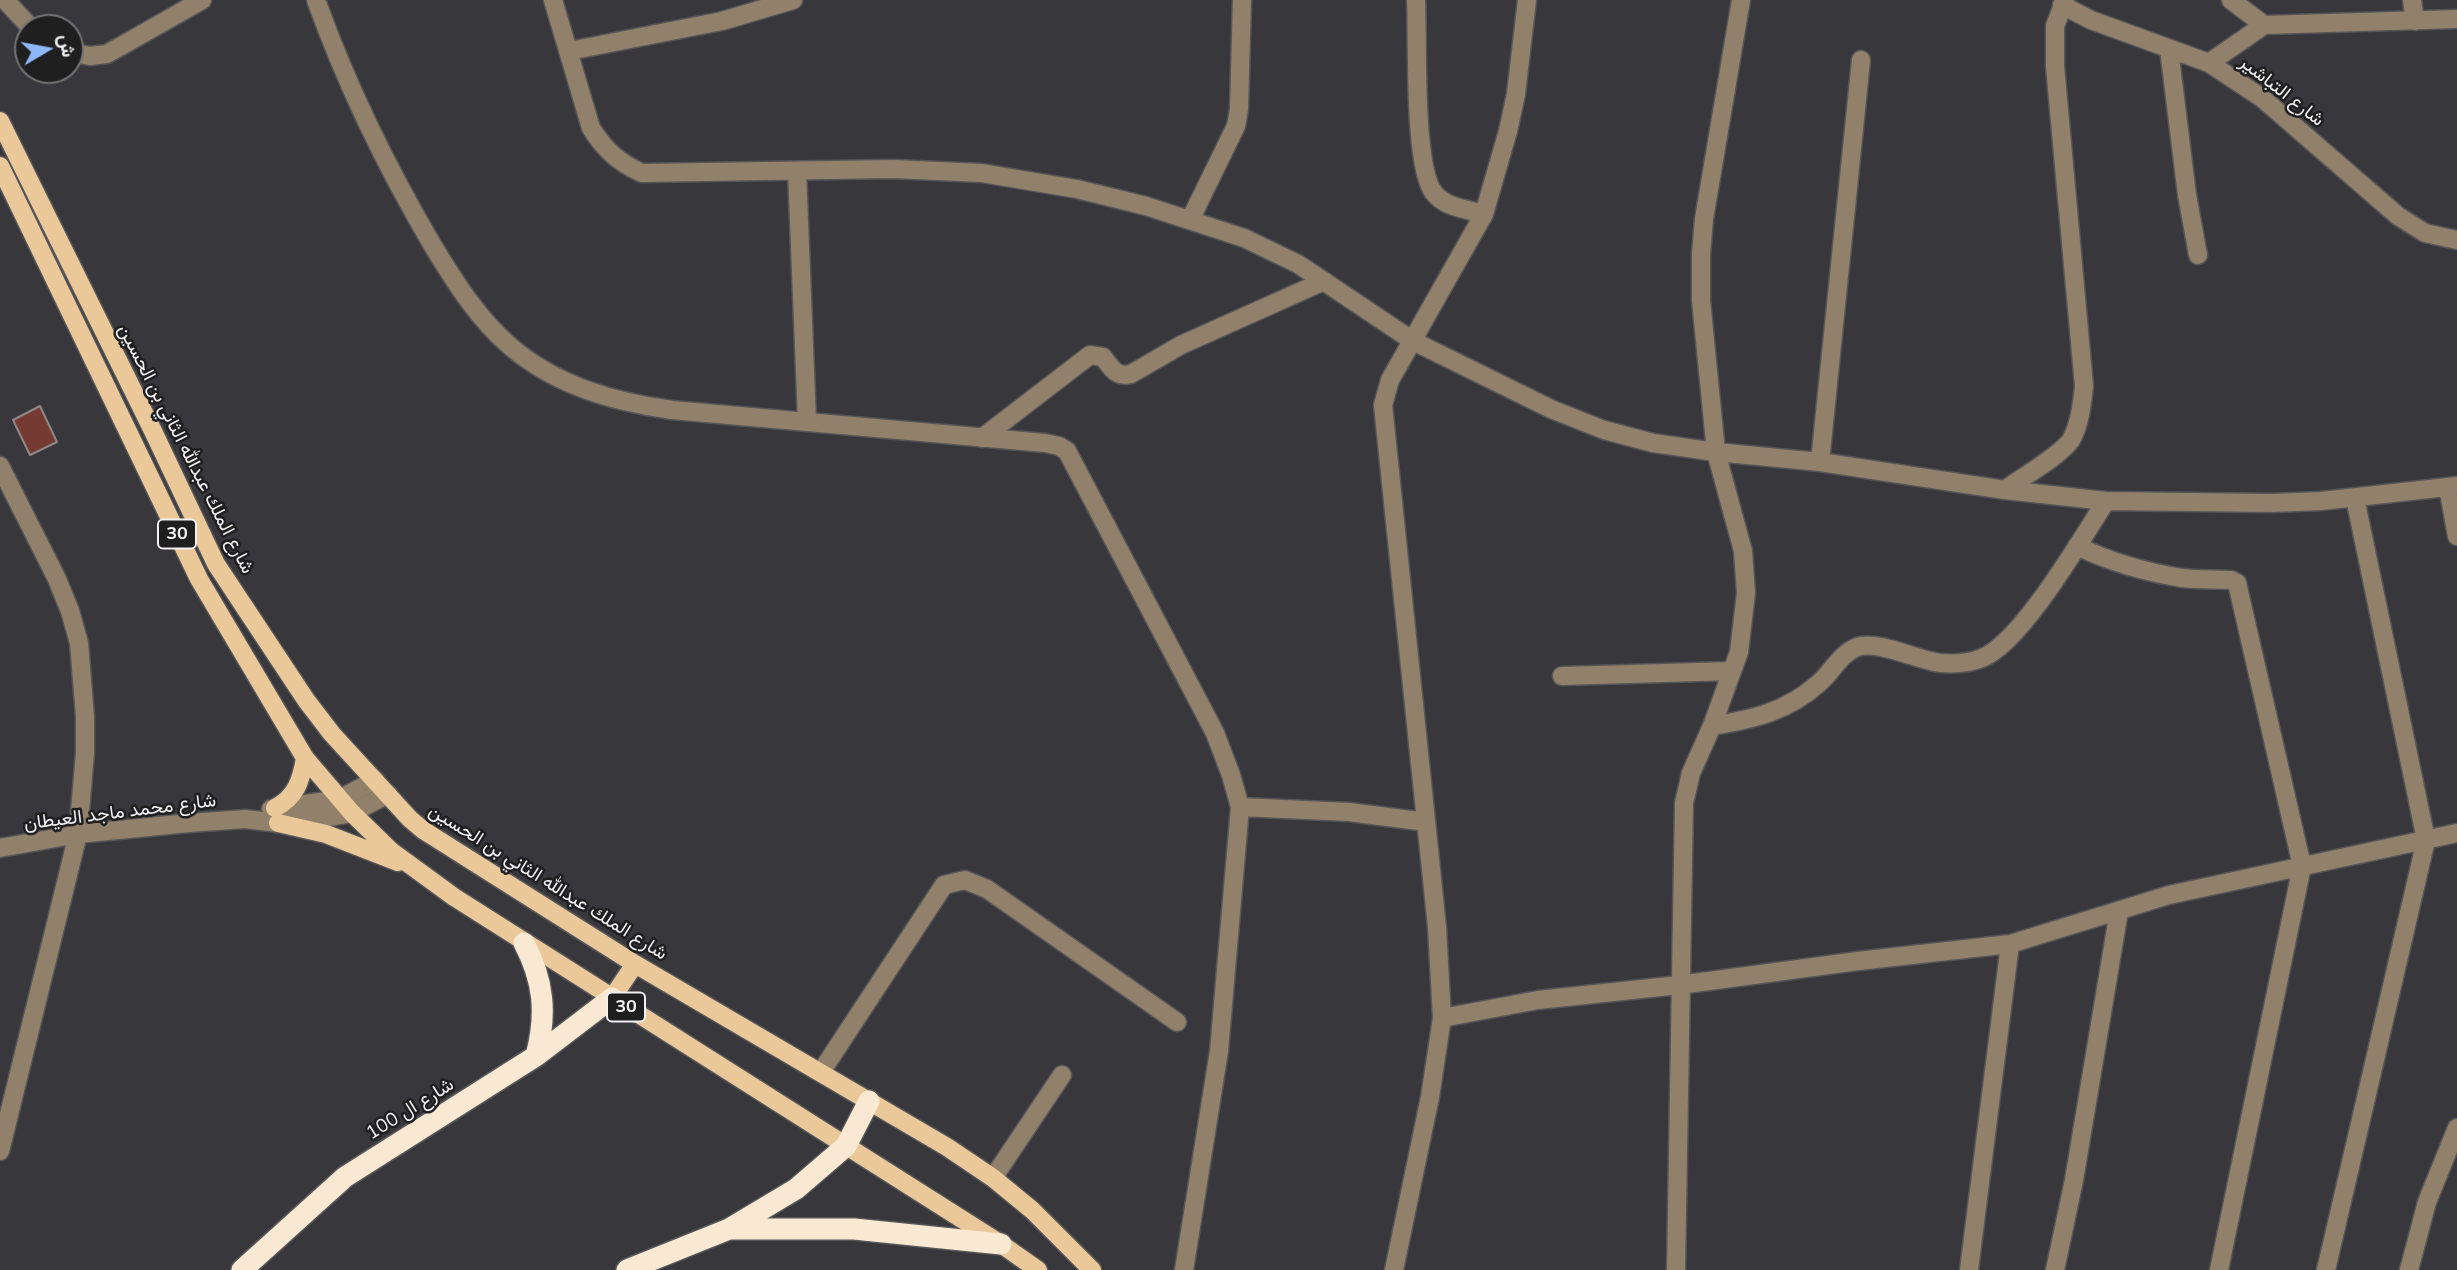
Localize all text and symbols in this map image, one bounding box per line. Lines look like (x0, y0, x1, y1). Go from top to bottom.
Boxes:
north arrow (14, 14, 84, 84)
text: ش (54, 32, 82, 59)
street label: شارع التباشير (2235, 51, 2329, 131)
street label: شارع الملك عبدالله الثاني بن الحسين (113, 320, 259, 578)
road number: 30 (158, 520, 196, 548)
street label: شارع محمد ماجد العيطان (23, 789, 217, 835)
street label: شارع الملك عبدالله الثاني بن الحسين (425, 799, 671, 965)
road number: 30 (607, 992, 645, 1022)
street label: شارع ال 100 (362, 1073, 458, 1145)

